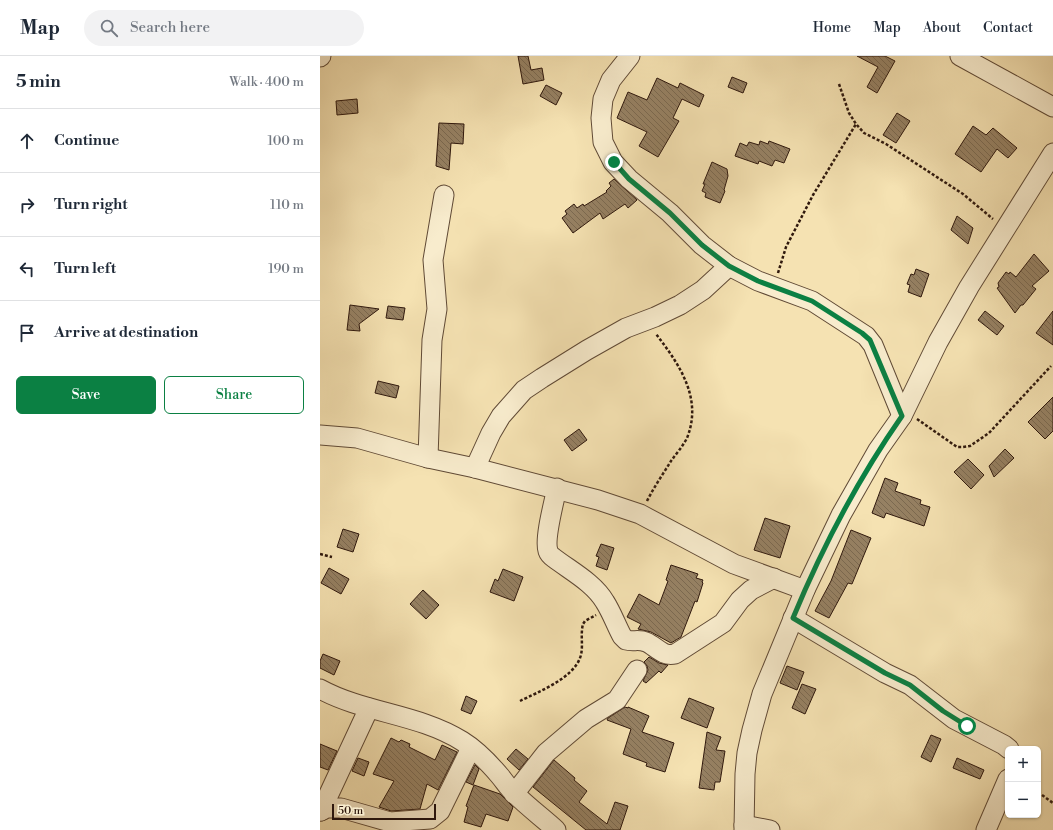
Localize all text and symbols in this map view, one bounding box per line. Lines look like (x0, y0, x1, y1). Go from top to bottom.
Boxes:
search box (84, 10, 364, 46)
text: Map (20, 16, 60, 40)
icon: search (98, 17, 120, 39)
text: Search here (130, 18, 210, 37)
text: Home (813, 19, 851, 37)
text: Map (873, 19, 901, 37)
text: About (923, 19, 961, 37)
text: Contact (983, 19, 1033, 37)
text: 5 min (16, 71, 61, 93)
text: Walk · 400 m (229, 74, 304, 90)
icon: ahead (16, 130, 38, 152)
text: Continue (54, 131, 119, 150)
text: 100 m (268, 133, 304, 149)
route end (605, 153, 623, 171)
icon: right (16, 194, 38, 216)
text: Turn right (54, 195, 128, 214)
text: 110 m (270, 197, 304, 213)
icon: left (16, 258, 38, 280)
text: Turn left (54, 259, 116, 278)
text: 190 m (268, 261, 304, 277)
icon: arrive (16, 322, 38, 344)
text: Arrive at destination (54, 323, 198, 342)
button: Save (16, 376, 156, 414)
button: Share (164, 376, 304, 414)
route start (958, 717, 976, 735)
map controls (1005, 746, 1041, 818)
button: + (1005, 746, 1041, 782)
button: − (1005, 782, 1041, 818)
scale bar (332, 802, 436, 821)
text: 50 m (338, 804, 363, 818)

